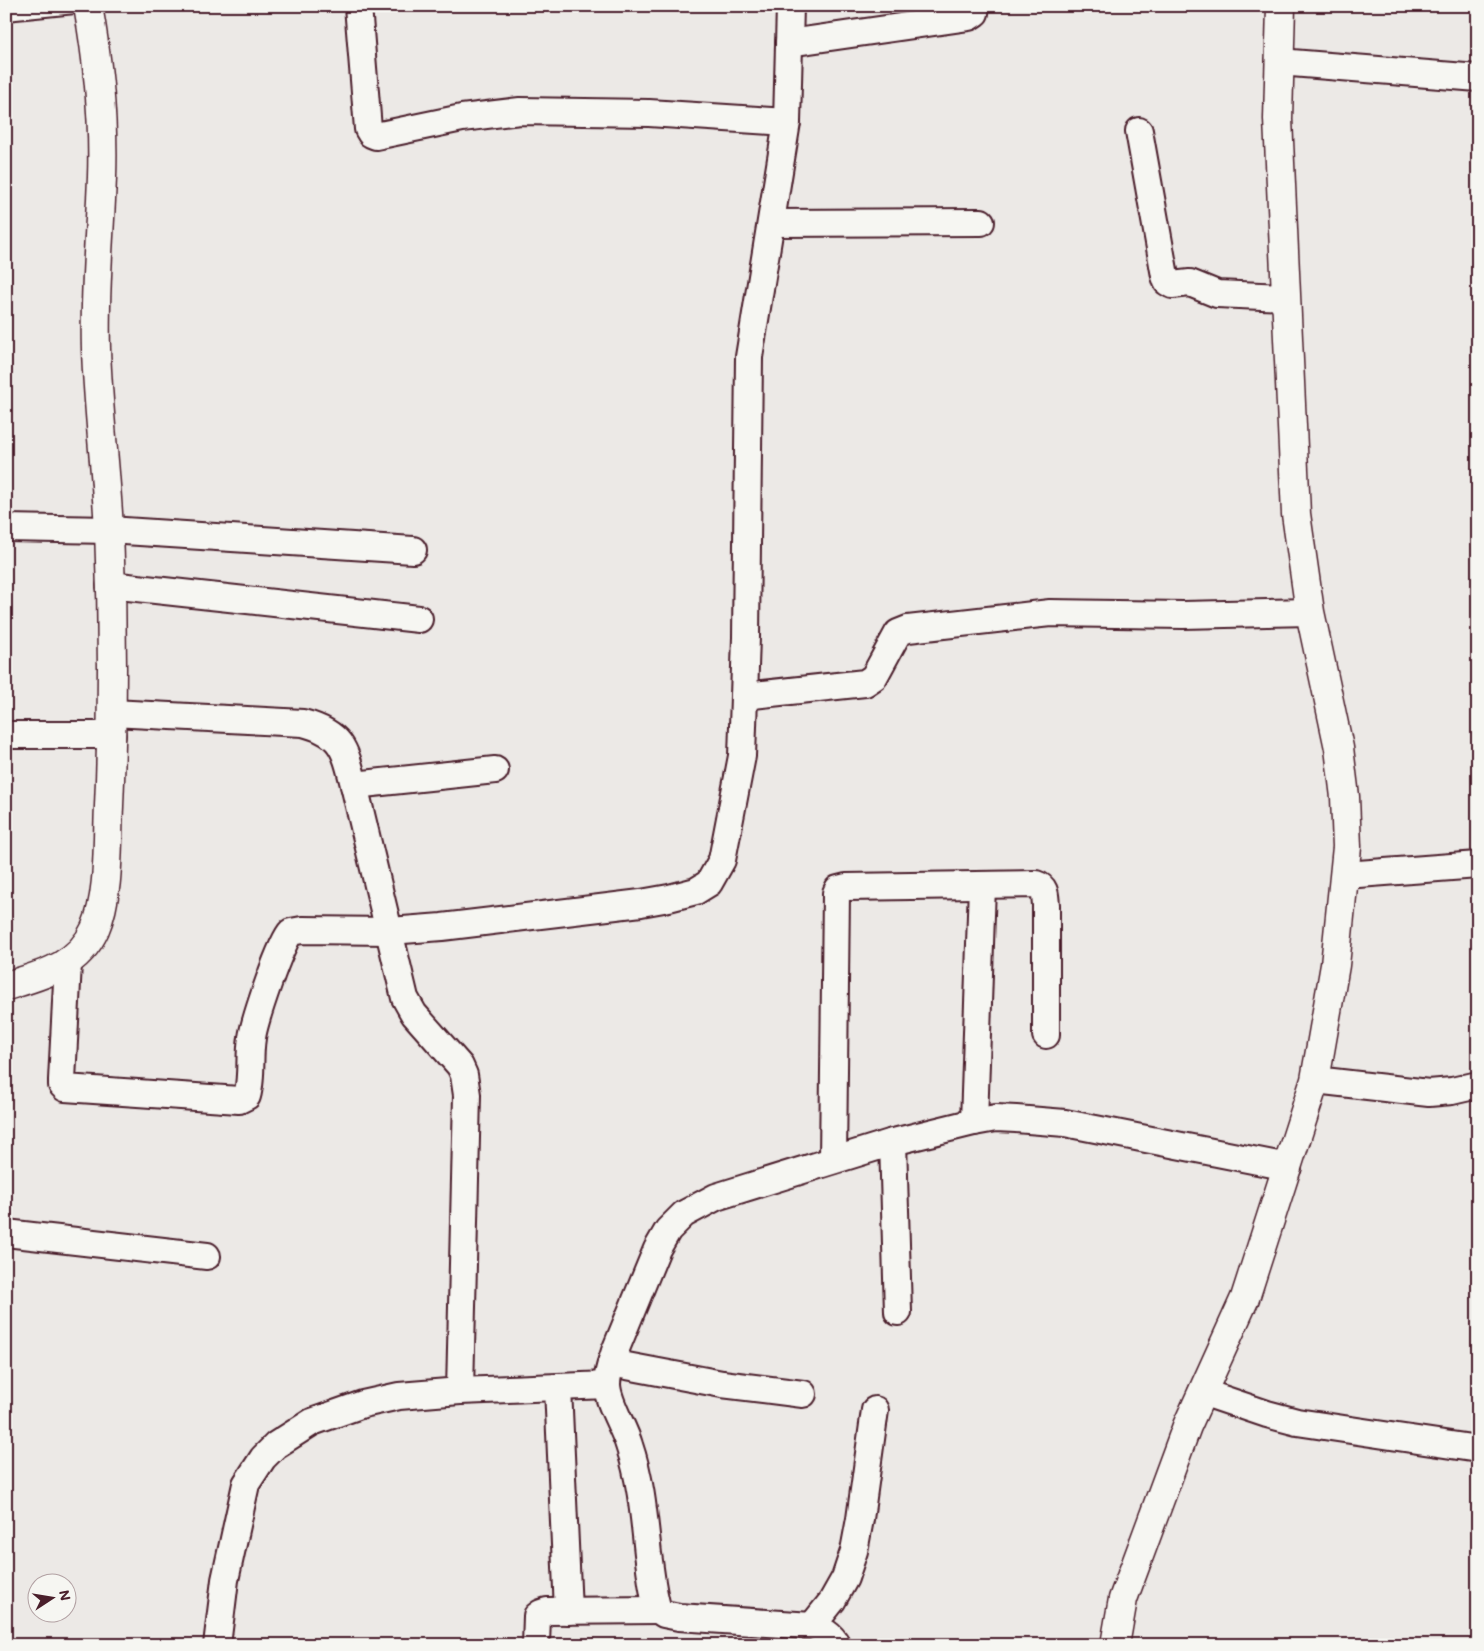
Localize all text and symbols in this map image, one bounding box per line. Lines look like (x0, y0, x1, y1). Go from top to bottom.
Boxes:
north arrow (28, 1574, 78, 1624)
text: N (55, 1588, 76, 1602)

